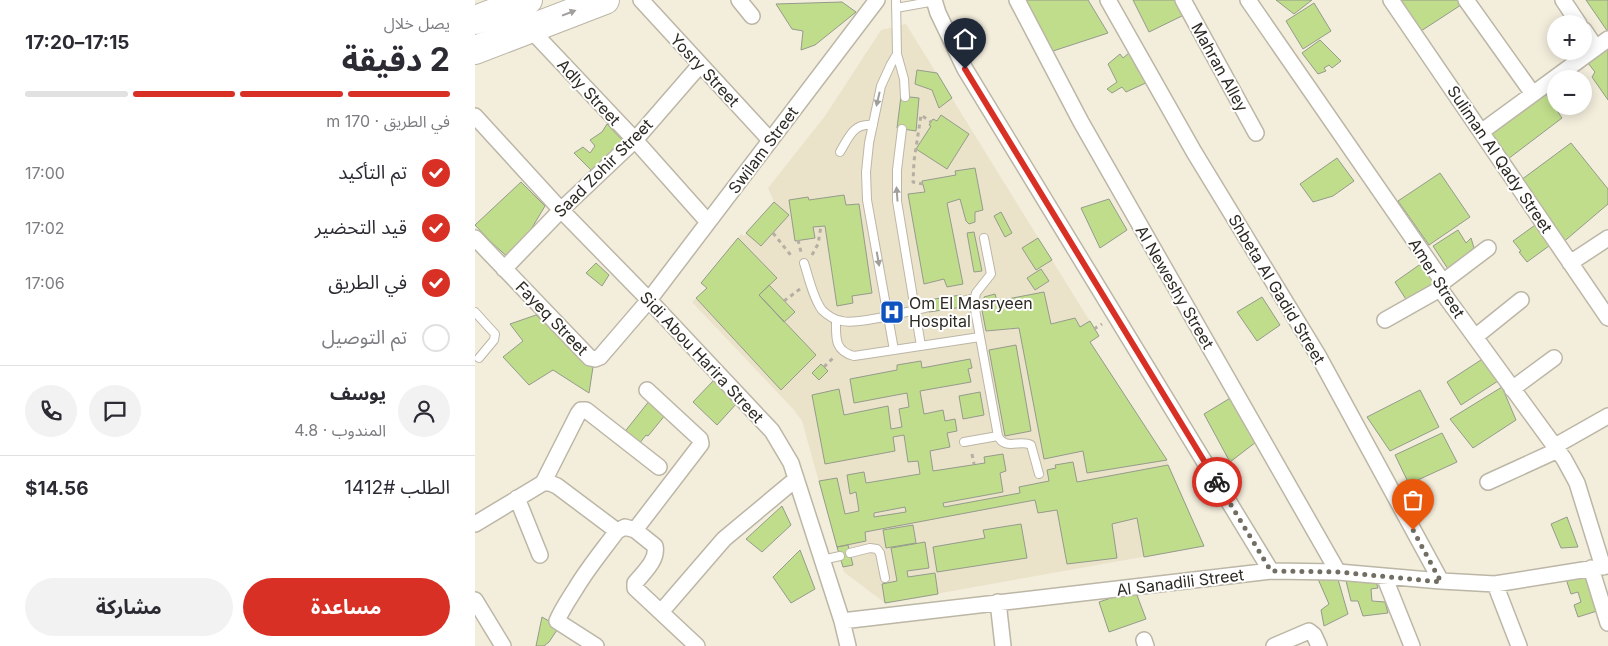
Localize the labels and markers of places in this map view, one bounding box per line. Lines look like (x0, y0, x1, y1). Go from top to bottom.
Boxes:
pin (944, 18, 986, 69)
place label: Om El Masryeen Hospital (909, 293, 1033, 331)
hospital icon: Om El Masryeen Hospital (879, 299, 905, 325)
pin (1392, 479, 1434, 530)

